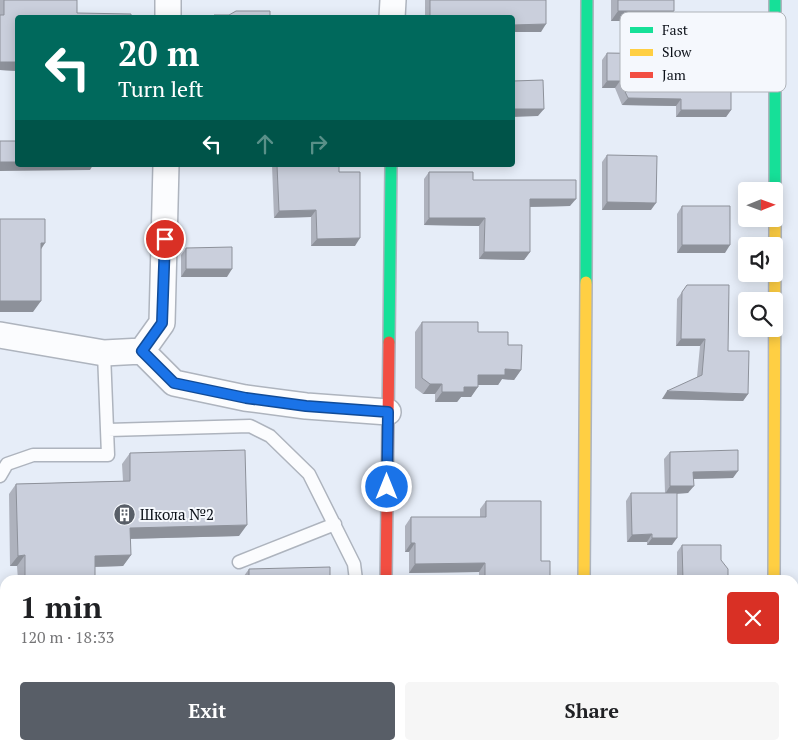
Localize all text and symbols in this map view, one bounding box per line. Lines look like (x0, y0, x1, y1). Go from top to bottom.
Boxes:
legend (620, 12, 786, 92)
text: Fast (662, 20, 689, 39)
text: 20 m (118, 30, 199, 76)
icon: left (35, 35, 100, 100)
text: Slow (662, 42, 692, 61)
text: Jam (662, 65, 686, 84)
text: Turn left (118, 74, 204, 103)
icon: left (198, 130, 226, 158)
icon: ahead (251, 130, 279, 158)
icon: right (304, 130, 332, 158)
north arrow (738, 182, 782, 228)
map controls (738, 182, 783, 337)
pin (144, 218, 186, 260)
icon: arrive (151, 225, 179, 253)
button: sound (738, 237, 783, 282)
button: search (738, 292, 783, 337)
position arrow (360, 460, 412, 512)
building icon: Школа №2 (112, 503, 136, 527)
place label: Школа №2 (140, 504, 214, 524)
text: 1 min (20, 587, 102, 627)
button: close (727, 592, 779, 644)
text: 120 m · 18:33 (20, 626, 114, 648)
button: Exit (20, 682, 395, 740)
button: Share (405, 682, 779, 740)

